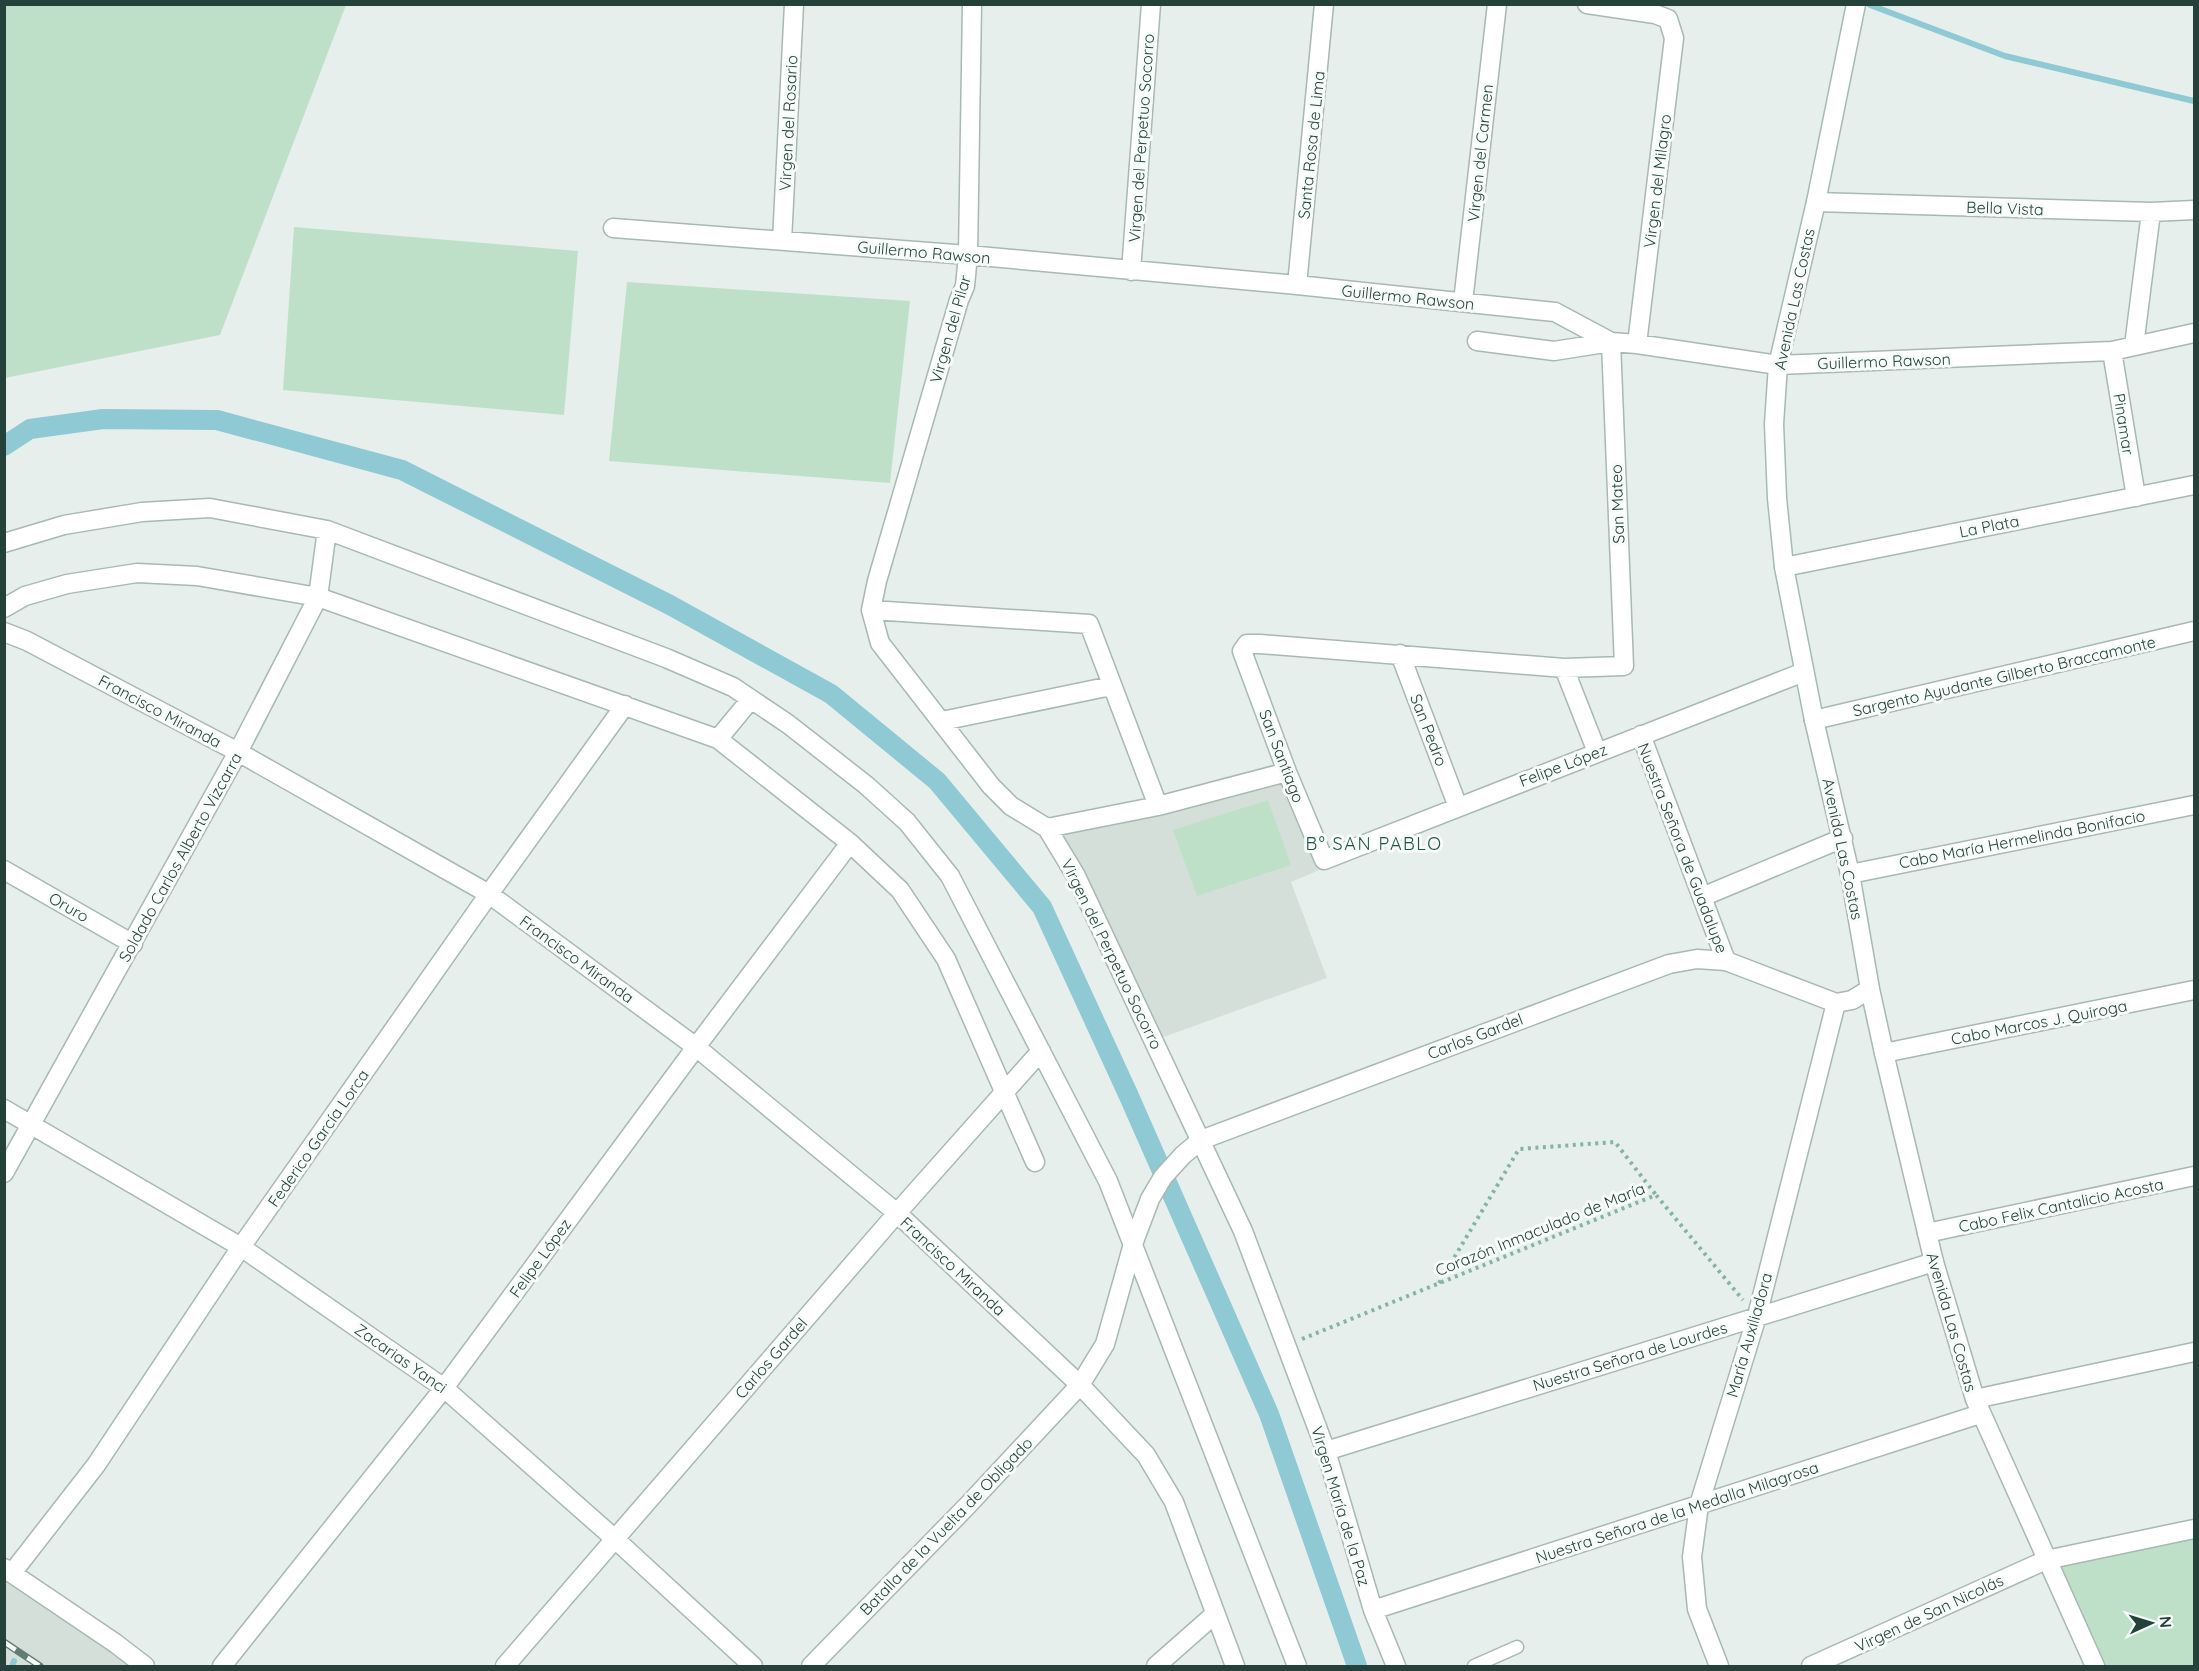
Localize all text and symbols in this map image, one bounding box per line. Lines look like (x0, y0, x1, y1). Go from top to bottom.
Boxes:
street label: Virgen del Perpetuo Socorro (1124, 33, 1158, 243)
street label: Virgen del Rosario (774, 55, 802, 191)
street label: Santa Rosa de Lima (1293, 70, 1329, 220)
street label: Virgen del Carmen (1463, 83, 1497, 223)
street label: Virgen del Milagro (1639, 113, 1675, 249)
street label: Bella Vista (1966, 197, 2044, 219)
street label: Avenida Las Costas (1769, 226, 1819, 372)
street label: Guillermo Rawson (857, 236, 991, 268)
street label: Virgen del Pilar (925, 273, 975, 385)
street label: Guillermo Rawson (1341, 280, 1475, 314)
street label: Guillermo Rawson (1817, 349, 1951, 373)
street label: Pinamar (2109, 392, 2139, 456)
street label: San Mateo (1606, 464, 1628, 544)
street label: La Plata (1957, 510, 2021, 542)
street label: Sargento Ayudante Gilberto Braccamonte (1851, 631, 2157, 721)
street label: Francisco Miranda (95, 670, 225, 752)
street label: San Pedro (1406, 691, 1452, 769)
street label: San Santiago (1255, 707, 1309, 805)
street label: Felipe López (1516, 739, 1610, 791)
street label: Nuestra Señora de Guadalupe (1634, 740, 1732, 956)
street label: Soldado Carlos Alberto Vizcarra (114, 749, 246, 965)
street label: Avenida Las Costas (1818, 776, 1868, 922)
street label: Cabo María Hermelinda Bonifacio (1897, 805, 2147, 873)
district label: B° SAN PABLO (1306, 832, 1442, 855)
street label: Virgen del Perpetuo Socorro (1057, 856, 1167, 1052)
street label: Oruro (45, 888, 93, 926)
street label: Francisco Miranda (516, 911, 638, 1007)
street label: Cabo Marcos J. Quiroga (1949, 995, 2129, 1049)
street label: Carlos Gardel (1424, 1009, 1526, 1063)
street label: Federico García Lorca (263, 1065, 373, 1211)
street label: Cabo Felix Cantalicio Acosta (1957, 1173, 2165, 1237)
street label: Corazón Inmaculado de María (1432, 1178, 1648, 1280)
street label: Francisco Miranda (896, 1212, 1010, 1320)
street label: Felipe López (505, 1215, 575, 1301)
street label: Avenida Las Costas (1923, 1250, 1981, 1394)
street label: María Auxiliadora (1722, 1270, 1776, 1400)
street label: Carlos Gardel (730, 1313, 812, 1403)
street label: Nuestra Señora de Lourdes (1530, 1317, 1730, 1395)
street label: Zacarias Yanci (351, 1319, 451, 1397)
street label: Virgen María de la Paz (1307, 1423, 1375, 1589)
street label: Batalla de la Vuelta de Obligado (855, 1433, 1037, 1619)
street label: Nuestra Señora de la Medalla Milagrosa (1533, 1457, 1821, 1567)
street label: Virgen de San Nicolás (1852, 1570, 2006, 1656)
north arrow (2121, 1593, 2181, 1653)
text: N (2156, 1615, 2176, 1629)

